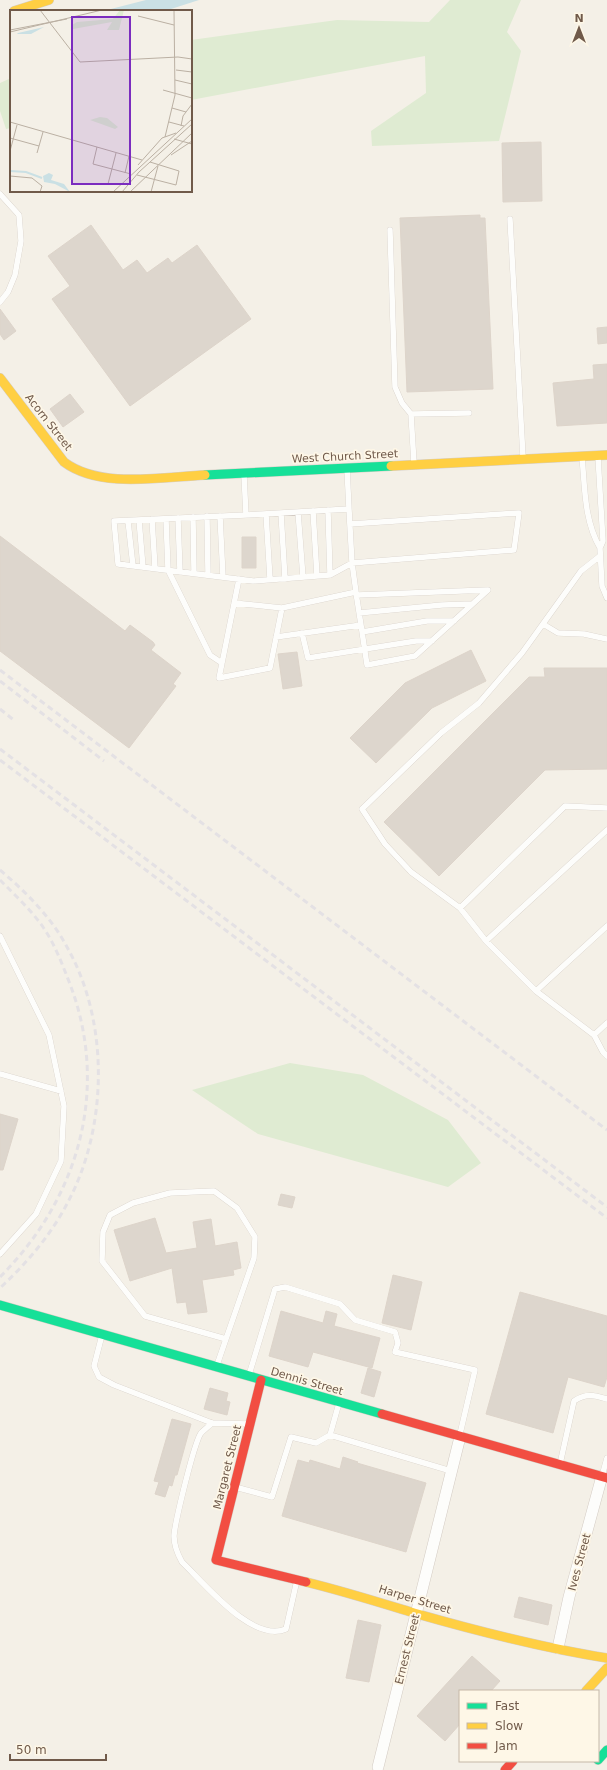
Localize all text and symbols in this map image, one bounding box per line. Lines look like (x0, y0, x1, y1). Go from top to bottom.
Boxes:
north arrow (559, 8, 599, 48)
inset map (10, 10, 192, 192)
text: N (574, 12, 584, 25)
street label: Acorn Street (22, 391, 75, 454)
street label: West Church Street (292, 447, 399, 466)
street label: Dennis Street (269, 1365, 345, 1398)
street label: Margaret Street (211, 1423, 244, 1511)
street label: Ives Street (566, 1531, 594, 1592)
street label: Harper Street (377, 1582, 453, 1617)
street label: Ernest Street (392, 1612, 423, 1686)
legend (459, 1690, 599, 1762)
text: Fast (495, 1699, 519, 1713)
text: Slow (495, 1719, 523, 1733)
scale bar (10, 1736, 106, 1762)
text: Jam (494, 1739, 518, 1753)
text: 50 m (16, 1743, 47, 1757)

